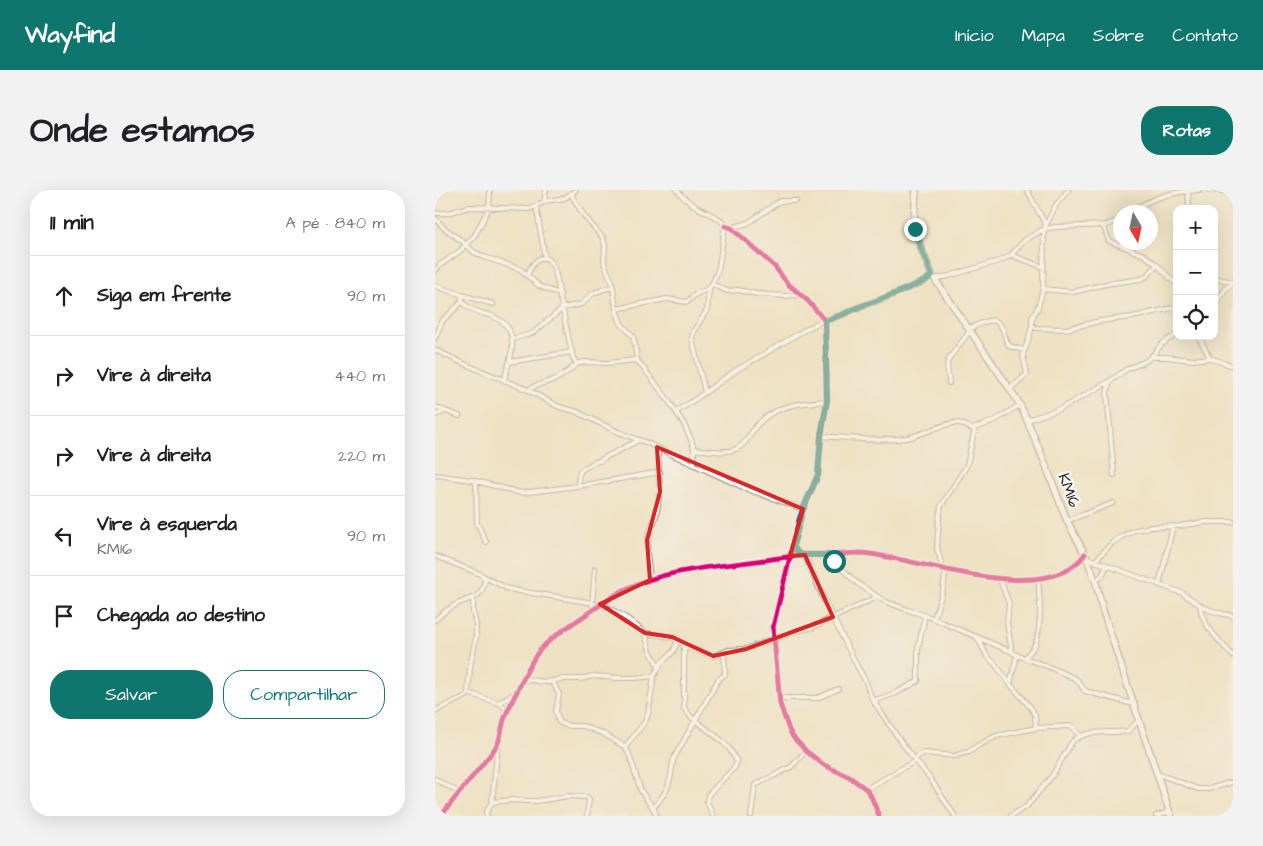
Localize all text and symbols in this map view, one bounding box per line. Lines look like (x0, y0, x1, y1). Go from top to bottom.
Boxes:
text: Wayfind (25, 18, 115, 52)
text: Início (955, 23, 994, 48)
text: Mapa (1022, 23, 1065, 48)
text: Sobre (1093, 23, 1144, 48)
text: Contato (1172, 23, 1238, 48)
text: Onde estamos (30, 106, 255, 155)
button: Rotas (1141, 106, 1233, 155)
north arrow (1113, 205, 1158, 250)
map controls (1173, 205, 1218, 340)
button: + (1173, 205, 1218, 250)
text: 11 min (50, 208, 94, 237)
text: A pé · 840 m (286, 212, 385, 234)
route end (904, 218, 927, 241)
button: − (1173, 250, 1218, 295)
icon: ahead (50, 282, 78, 310)
text: Siga em frente (97, 282, 231, 309)
text: 90 m (347, 285, 385, 307)
button: locate (1173, 295, 1218, 340)
icon: right (50, 362, 78, 390)
text: Vire à direita (97, 362, 211, 389)
text: 440 m (334, 365, 385, 387)
icon: right (50, 442, 78, 470)
text: Vire à direita (97, 442, 211, 469)
text: 220 m (338, 445, 385, 467)
street label: KM16 (1053, 470, 1086, 511)
text: Vire à esquerda (97, 511, 237, 538)
icon: left (50, 522, 78, 550)
text: 90 m (347, 525, 385, 547)
text: KM16 (97, 538, 132, 560)
route start (823, 550, 846, 573)
icon: arrive (50, 602, 78, 630)
text: Chegada ao destino (97, 602, 265, 629)
button: Salvar (50, 670, 213, 719)
button: Compartilhar (223, 670, 385, 719)

